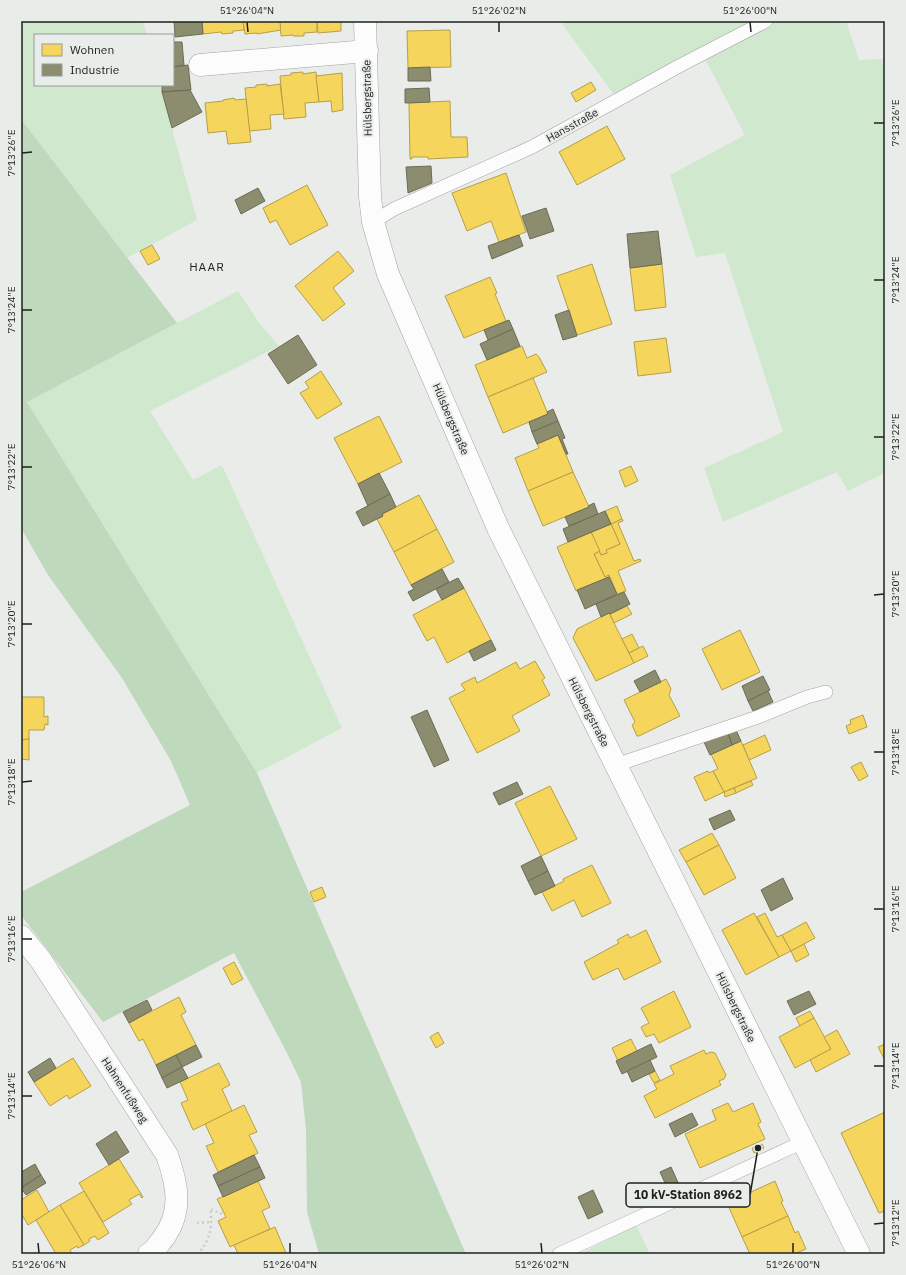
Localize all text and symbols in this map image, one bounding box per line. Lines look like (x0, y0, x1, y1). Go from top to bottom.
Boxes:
text: 51°26'04"N (220, 4, 274, 17)
text: 51°26'02"N (472, 4, 526, 17)
text: 51°26'00"N (723, 4, 777, 17)
legend (34, 34, 174, 86)
text: Wohnen (70, 42, 114, 57)
street label: Hülsbergstraße (359, 60, 375, 136)
text: Industrie (70, 62, 120, 77)
text: 7°13'26"E (889, 99, 902, 147)
street label: Hansstraße (544, 105, 600, 145)
text: 7°13'26"E (5, 129, 18, 177)
text: 7°13'24"E (889, 256, 902, 304)
district label: HAAR (189, 259, 225, 274)
text: 7°13'24"E (5, 286, 18, 334)
street label: Hülsbergstraße (430, 381, 472, 457)
text: 7°13'22"E (889, 413, 902, 461)
text: 7°13'22"E (5, 443, 18, 491)
text: 7°13'20"E (889, 570, 902, 618)
text: 7°13'20"E (5, 600, 18, 648)
street label: Hülsbergstraße (565, 675, 613, 749)
text: 7°13'18"E (889, 728, 902, 776)
text: 7°13'18"E (5, 758, 18, 806)
text: 7°13'16"E (889, 885, 902, 933)
text: 7°13'16"E (5, 915, 18, 963)
street label: Hülsbergstraße (713, 970, 759, 1044)
text: 7°13'14"E (889, 1042, 902, 1090)
street label: Hahnenfußweg (99, 1055, 152, 1126)
text: 7°13'14"E (5, 1072, 18, 1120)
callout: 10 kV-Station 8962 (626, 1183, 750, 1207)
text: 10 kV-Station 8962 (634, 1187, 742, 1202)
text: 7°13'12"E (889, 1199, 902, 1247)
text: 51°26'06"N (12, 1258, 66, 1271)
text: 51°26'04"N (263, 1258, 317, 1271)
text: 51°26'02"N (515, 1258, 569, 1271)
text: 51°26'00"N (766, 1258, 820, 1271)

